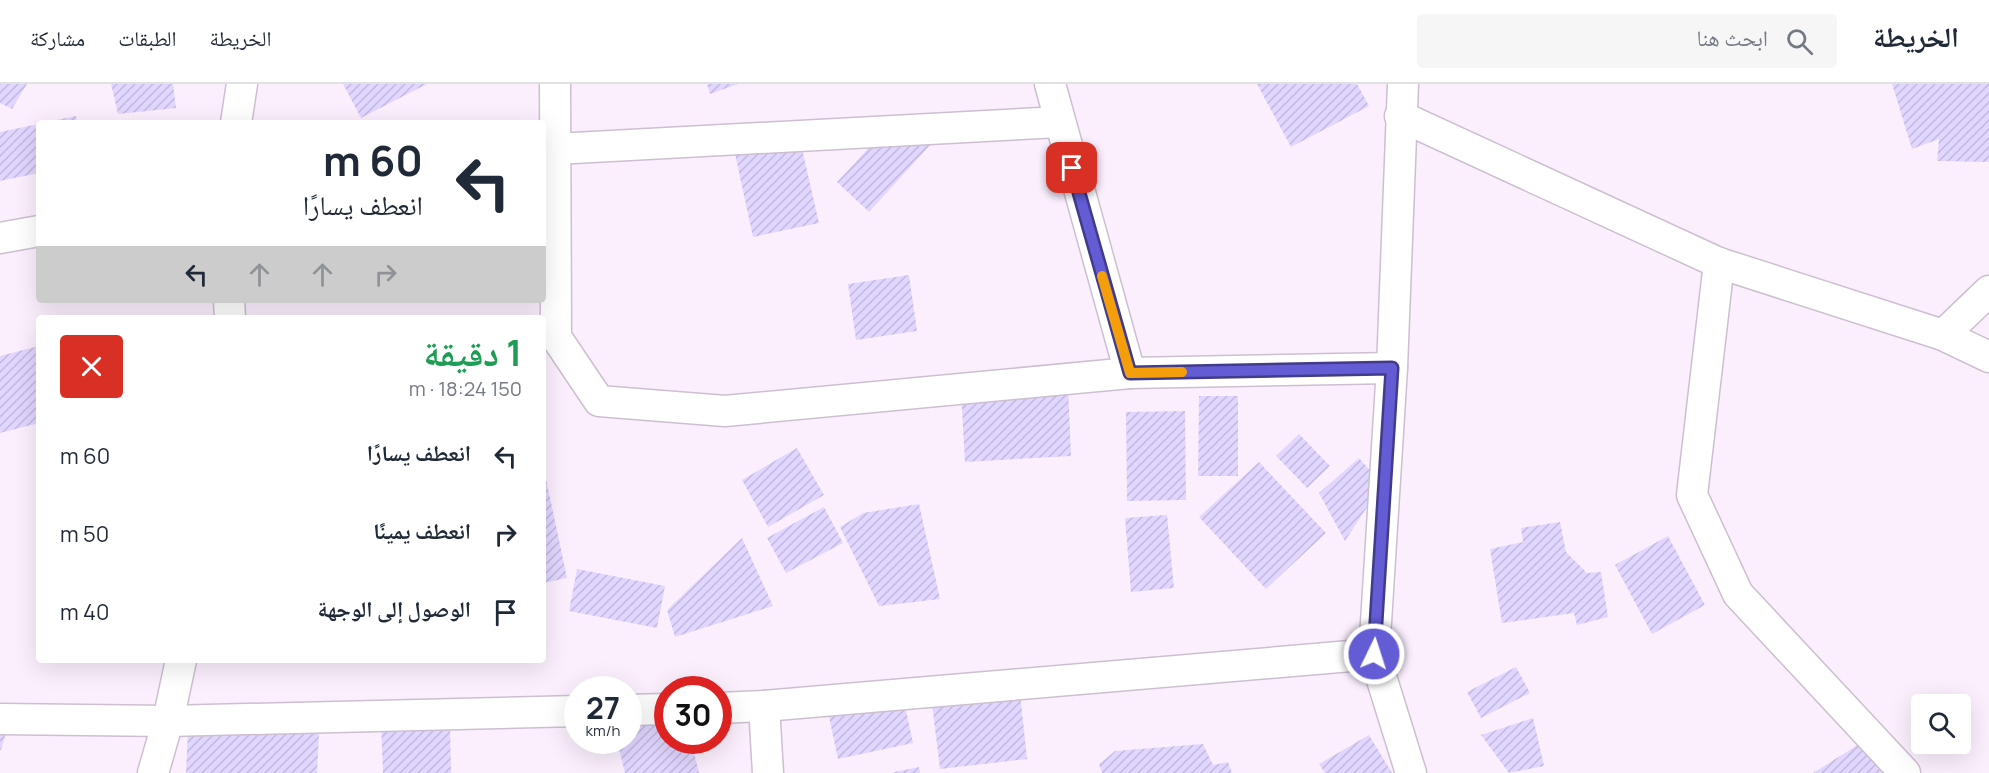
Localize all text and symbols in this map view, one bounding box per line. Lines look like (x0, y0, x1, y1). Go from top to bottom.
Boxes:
search box (1417, 14, 1837, 68)
text: الخريطة (1873, 17, 1959, 55)
text: ابحث هنا (1697, 23, 1768, 53)
text: مشاركة (30, 24, 85, 52)
text: الطبقات (118, 24, 177, 52)
text: الخريطة (210, 24, 271, 52)
icon: search (1783, 25, 1816, 58)
text: 60 m (323, 131, 423, 189)
pin (1046, 142, 1097, 193)
icon: left (444, 144, 522, 222)
icon: arrive (1055, 151, 1088, 184)
text: انعطف يسارًا (303, 186, 423, 223)
icon: left (180, 258, 213, 291)
icon: ahead (243, 258, 276, 291)
icon: ahead (306, 258, 339, 291)
icon: right (369, 258, 402, 291)
text: 1 دقيقة (423, 328, 522, 377)
button: close (60, 335, 123, 398)
text: 150 m · 18:24 (409, 375, 522, 402)
text: انعطف يسارًا (367, 438, 471, 468)
icon: left (489, 440, 522, 473)
text: 60 m (60, 441, 110, 471)
text: انعطف يمينًا (373, 516, 471, 546)
icon: right (489, 518, 522, 551)
text: 50 m (60, 519, 109, 549)
text: الوصول إلى الوجهة (318, 594, 471, 624)
icon: arrive (489, 596, 522, 629)
text: 40 m (60, 597, 109, 627)
position arrow (1342, 622, 1406, 686)
speed limit sign: 30 (654, 676, 732, 754)
text: 27 (586, 687, 620, 728)
map controls (1911, 694, 1971, 754)
button: search (1911, 694, 1971, 754)
text: km/h (586, 720, 620, 741)

